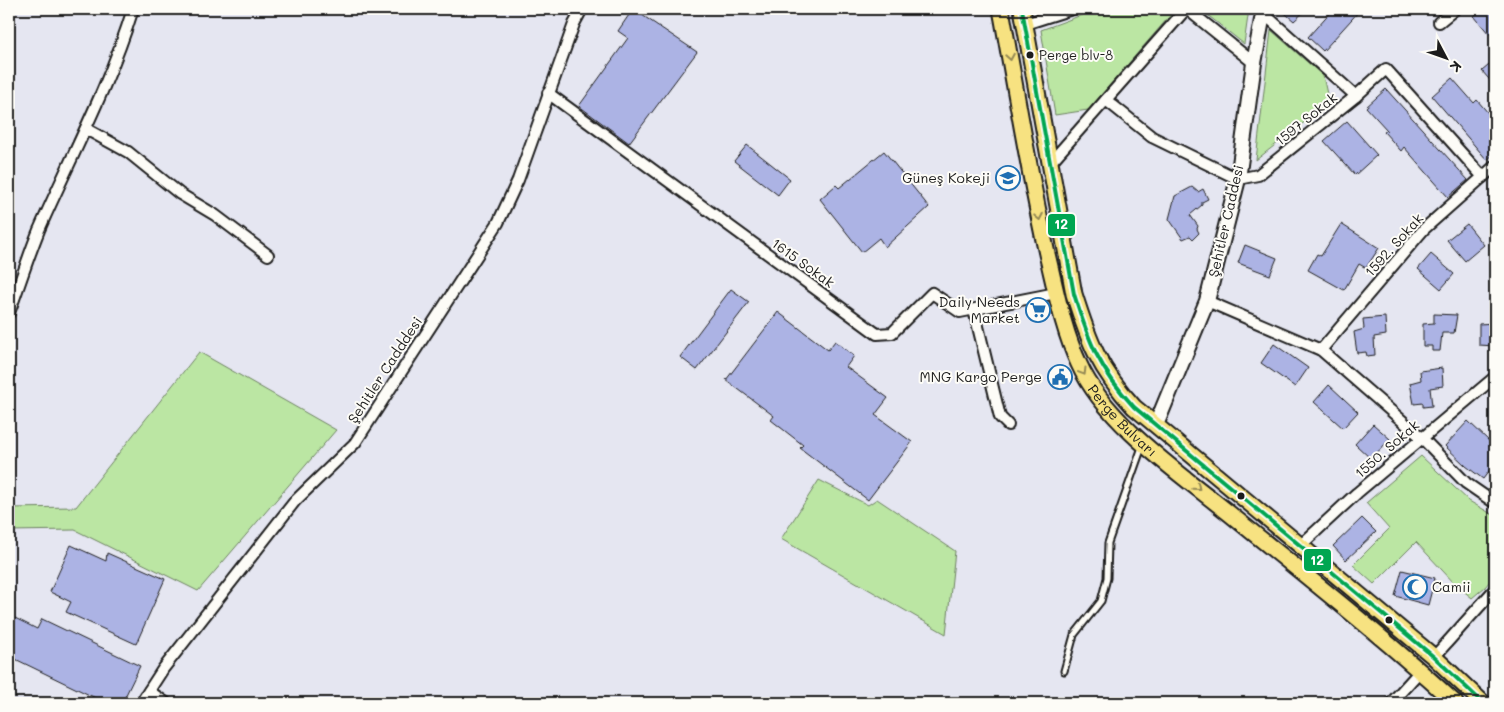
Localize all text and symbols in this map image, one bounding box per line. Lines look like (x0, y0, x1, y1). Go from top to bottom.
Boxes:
north arrow (1422, 32, 1472, 82)
place label: Perge blv-8 (1039, 46, 1113, 63)
marker: Perge blv-8 (1025, 50, 1035, 60)
one-way arrow (1005, 52, 1015, 61)
text: K (1446, 57, 1466, 77)
street label: 1597 Sokak (1271, 88, 1341, 150)
street label: Şehitler Caddesi (1203, 163, 1248, 279)
school or university icon: Güneş Kokeji (995, 165, 1021, 191)
place label: Güneş Kokeji (902, 168, 990, 187)
street label: 1592. Sokak (1360, 209, 1427, 280)
one-way arrow (1033, 212, 1044, 221)
line badge: 12 (1047, 213, 1076, 237)
text: 12 (1054, 214, 1068, 233)
street label: 1615 Sokak (768, 233, 839, 292)
place label: Daily Needs Market (939, 292, 1020, 327)
supermarket icon: Daily Needs Market (1025, 297, 1051, 323)
street label: Şehitler Cadddesi (343, 313, 426, 427)
public building icon: MNG Kargo Perge (1047, 364, 1073, 390)
place label: MNG Kargo Perge (919, 367, 1042, 386)
one-way arrow (1077, 367, 1087, 376)
street label: Perge Bulvarı (1084, 381, 1161, 461)
street label: 1550. Sokak (1350, 415, 1423, 482)
one-way arrow (1191, 482, 1200, 490)
unlabelled marker (1236, 491, 1246, 501)
line badge: 12 (1303, 548, 1332, 572)
text: 12 (1310, 550, 1324, 569)
mosque icon: Camii (1402, 574, 1428, 600)
place label: Camii (1432, 577, 1470, 596)
unlabelled marker (1384, 615, 1394, 625)

